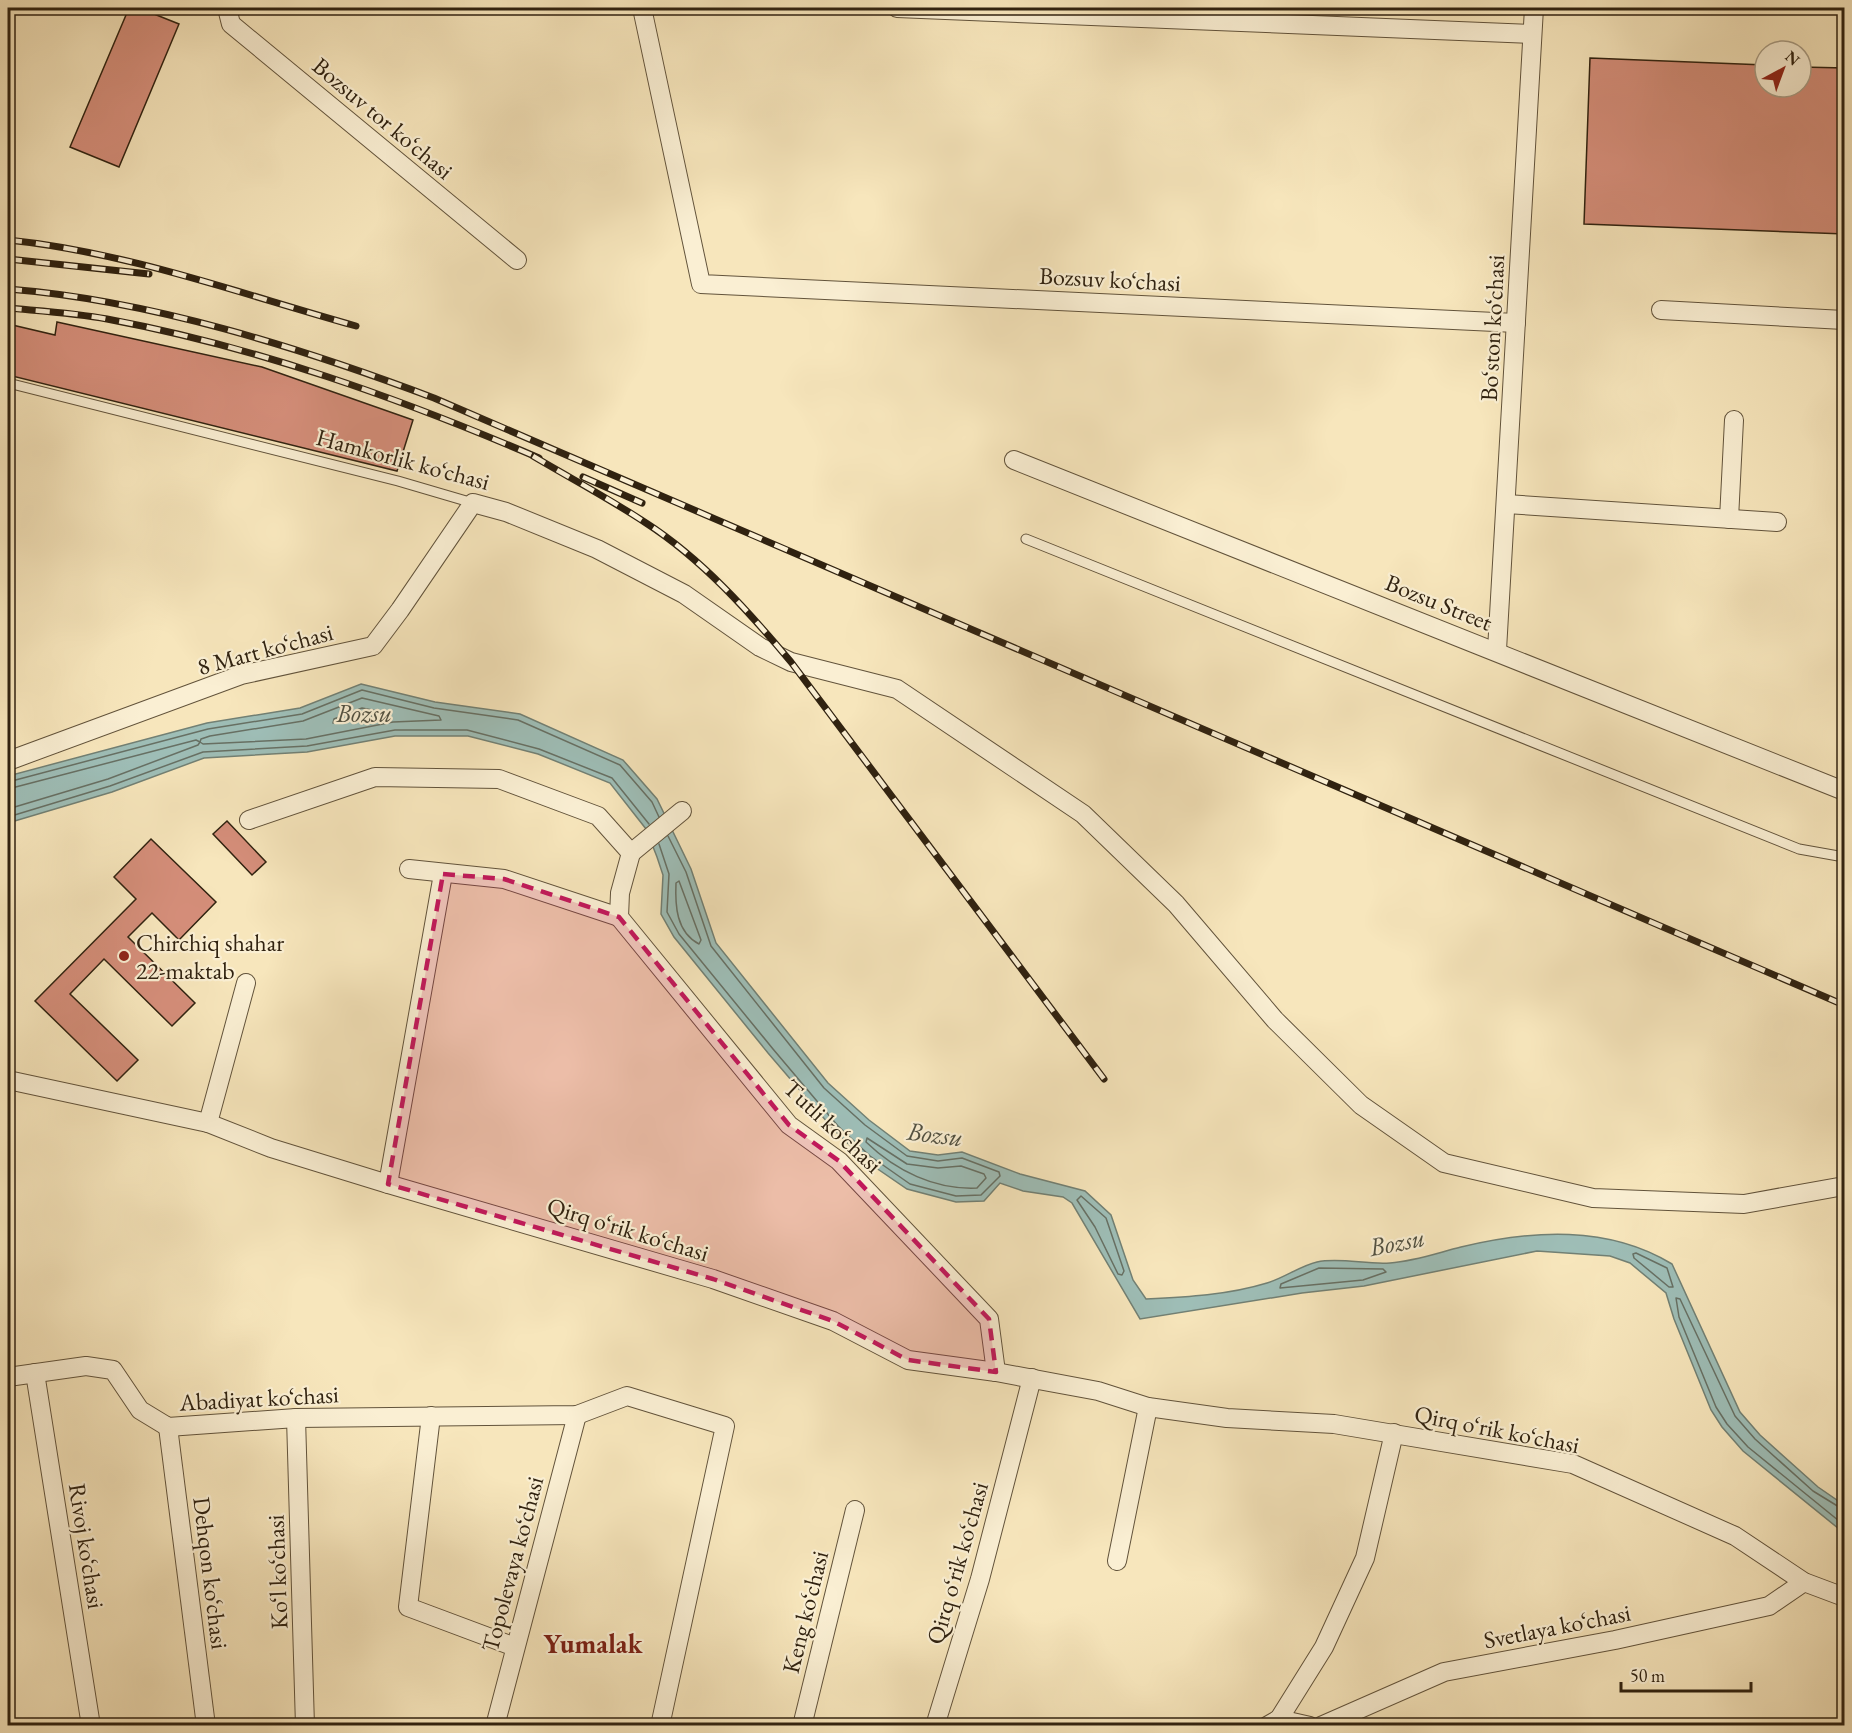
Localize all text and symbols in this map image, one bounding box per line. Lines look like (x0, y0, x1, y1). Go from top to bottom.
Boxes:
north arrow (1753, 39, 1813, 99)
text: N (1781, 46, 1804, 70)
street label: Bozsuv tor ko‘chasi (306, 50, 460, 186)
street label: Bo‘ston ko‘chasi (1473, 254, 1511, 402)
street label: Bozsuv ko‘chasi (1038, 260, 1182, 298)
street label: Hamkorlik ko‘chasi (313, 421, 493, 497)
street label: Bozsu Street (1381, 567, 1497, 638)
street label: 8 Mart ko‘chasi (194, 616, 336, 682)
water label: Bozsu (335, 696, 392, 730)
place label: Chirchiq shahar 22-maktab (136, 927, 284, 986)
marker: Chirchiq shahar 22-maktab (117, 949, 131, 963)
street label: Tutli ko‘chasi (777, 1072, 889, 1180)
water label: Bozsu (904, 1114, 965, 1154)
street label: Qirq o‘rik ko‘chasi (543, 1190, 713, 1268)
water label: Bozsu (1365, 1220, 1428, 1264)
street label: Abadiyat ko‘chasi (177, 1378, 340, 1418)
street label: Qirq o‘rik ko‘chasi (1412, 1398, 1582, 1460)
street label: Topolevaya ko‘chasi (474, 1473, 550, 1655)
street label: Qirq o‘rik ko‘chasi (919, 1478, 995, 1648)
street label: Rivoj ko‘chasi (62, 1481, 112, 1611)
street label: Dehqon ko‘chasi (186, 1495, 236, 1651)
street label: Ko‘l ko‘chasi (260, 1514, 294, 1630)
street label: Keng ko‘chasi (775, 1547, 835, 1677)
street label: Svetlaya ko‘chasi (1481, 1597, 1633, 1655)
district label: Yumalak (544, 1626, 644, 1661)
scale bar (1621, 1655, 1752, 1693)
text: 50 m (1630, 1664, 1665, 1687)

